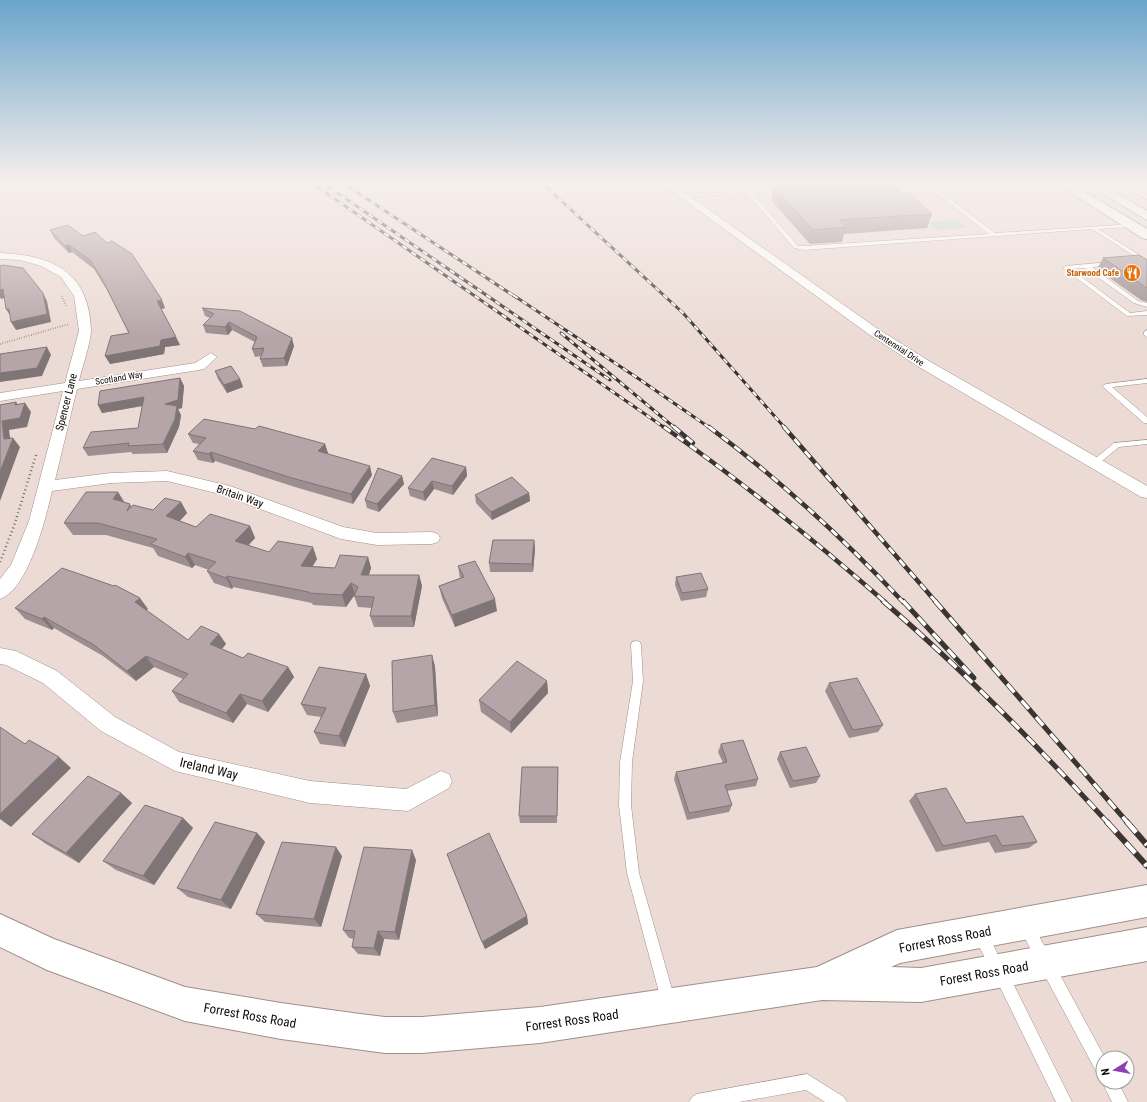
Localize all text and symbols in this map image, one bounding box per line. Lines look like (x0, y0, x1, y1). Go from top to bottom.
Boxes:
restaurant icon: Starwood Cafe (1122, 263, 1142, 283)
place label: Starwood Cafe (1066, 268, 1120, 278)
street label: Centennial Drive (872, 328, 926, 368)
street label: Scotland Way (95, 369, 144, 387)
street label: Spencer Lane (53, 372, 80, 432)
street label: Britain Way (215, 482, 265, 511)
street label: Ireland Way (178, 755, 240, 783)
street label: Forrest Ross Road (898, 923, 993, 956)
street label: Forest Ross Road (939, 958, 1030, 989)
street label: Forrest Ross Road (202, 1000, 297, 1031)
street label: Forrest Ross Road (525, 1007, 619, 1034)
north arrow (1095, 1050, 1135, 1090)
text: N (1099, 1067, 1113, 1076)

